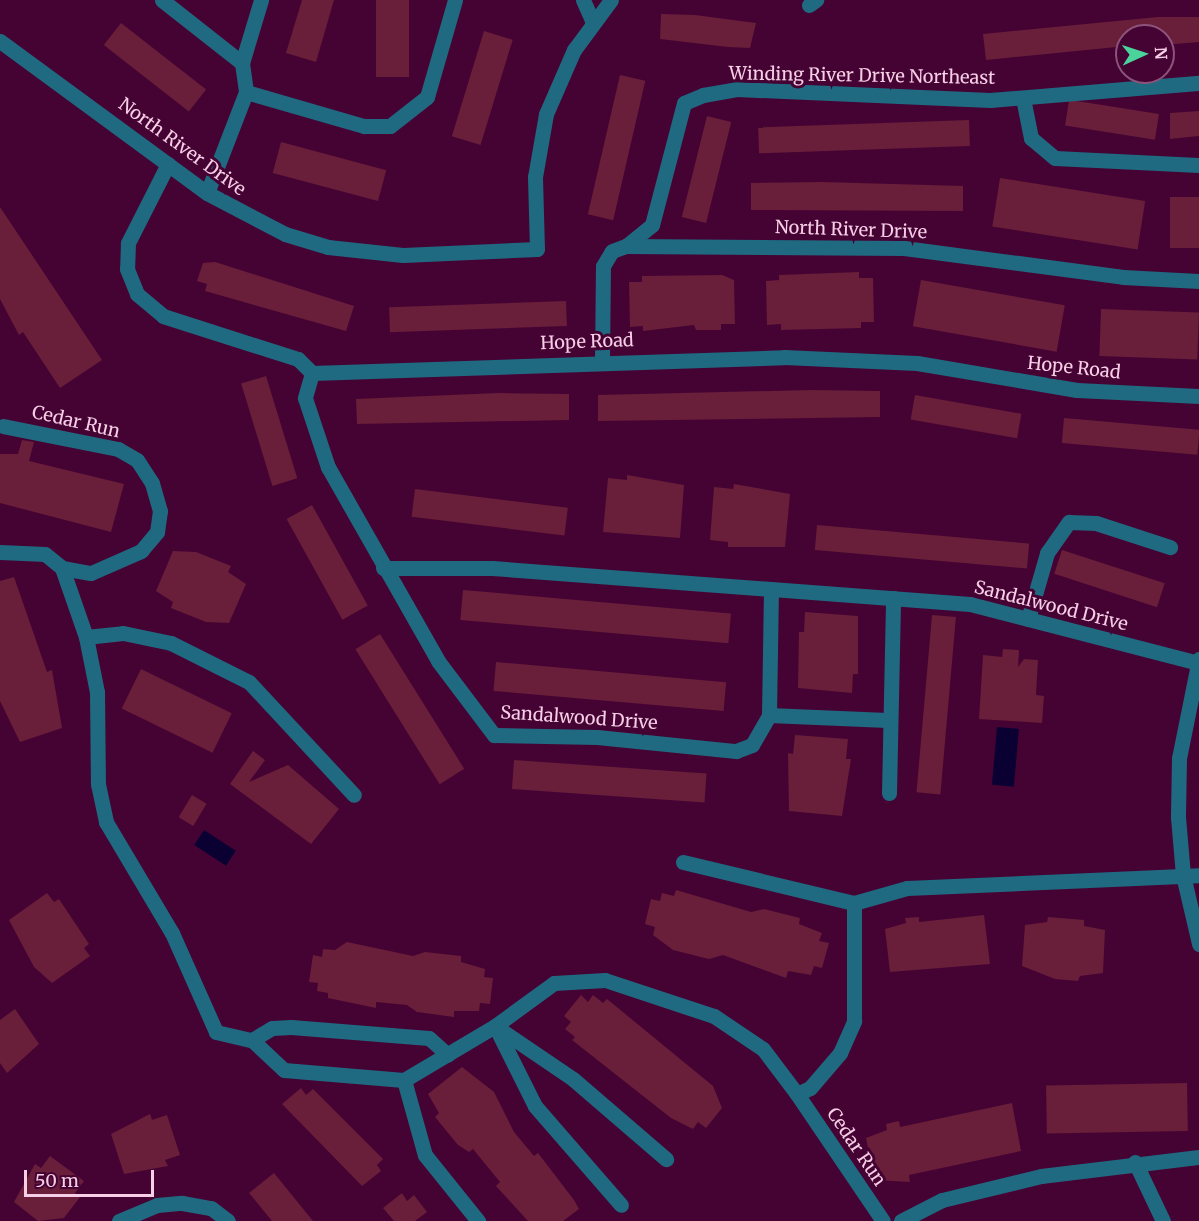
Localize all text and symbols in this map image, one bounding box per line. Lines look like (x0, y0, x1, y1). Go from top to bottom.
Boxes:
north arrow (1115, 24, 1175, 84)
text: N (1151, 46, 1171, 60)
street label: Winding River Drive Northeast (729, 63, 995, 89)
street label: North River Drive (114, 94, 250, 200)
street label: North River Drive (775, 217, 927, 243)
street label: Hope Road (540, 330, 634, 354)
street label: Hope Road (1026, 352, 1122, 384)
street label: Cedar Run (30, 401, 122, 443)
street label: Sandalwood Drive (972, 576, 1130, 636)
street label: Sandalwood Drive (500, 702, 658, 734)
street label: Cedar Run (822, 1104, 890, 1190)
scale bar (27, 1158, 158, 1196)
text: 50 m (35, 1169, 79, 1192)

